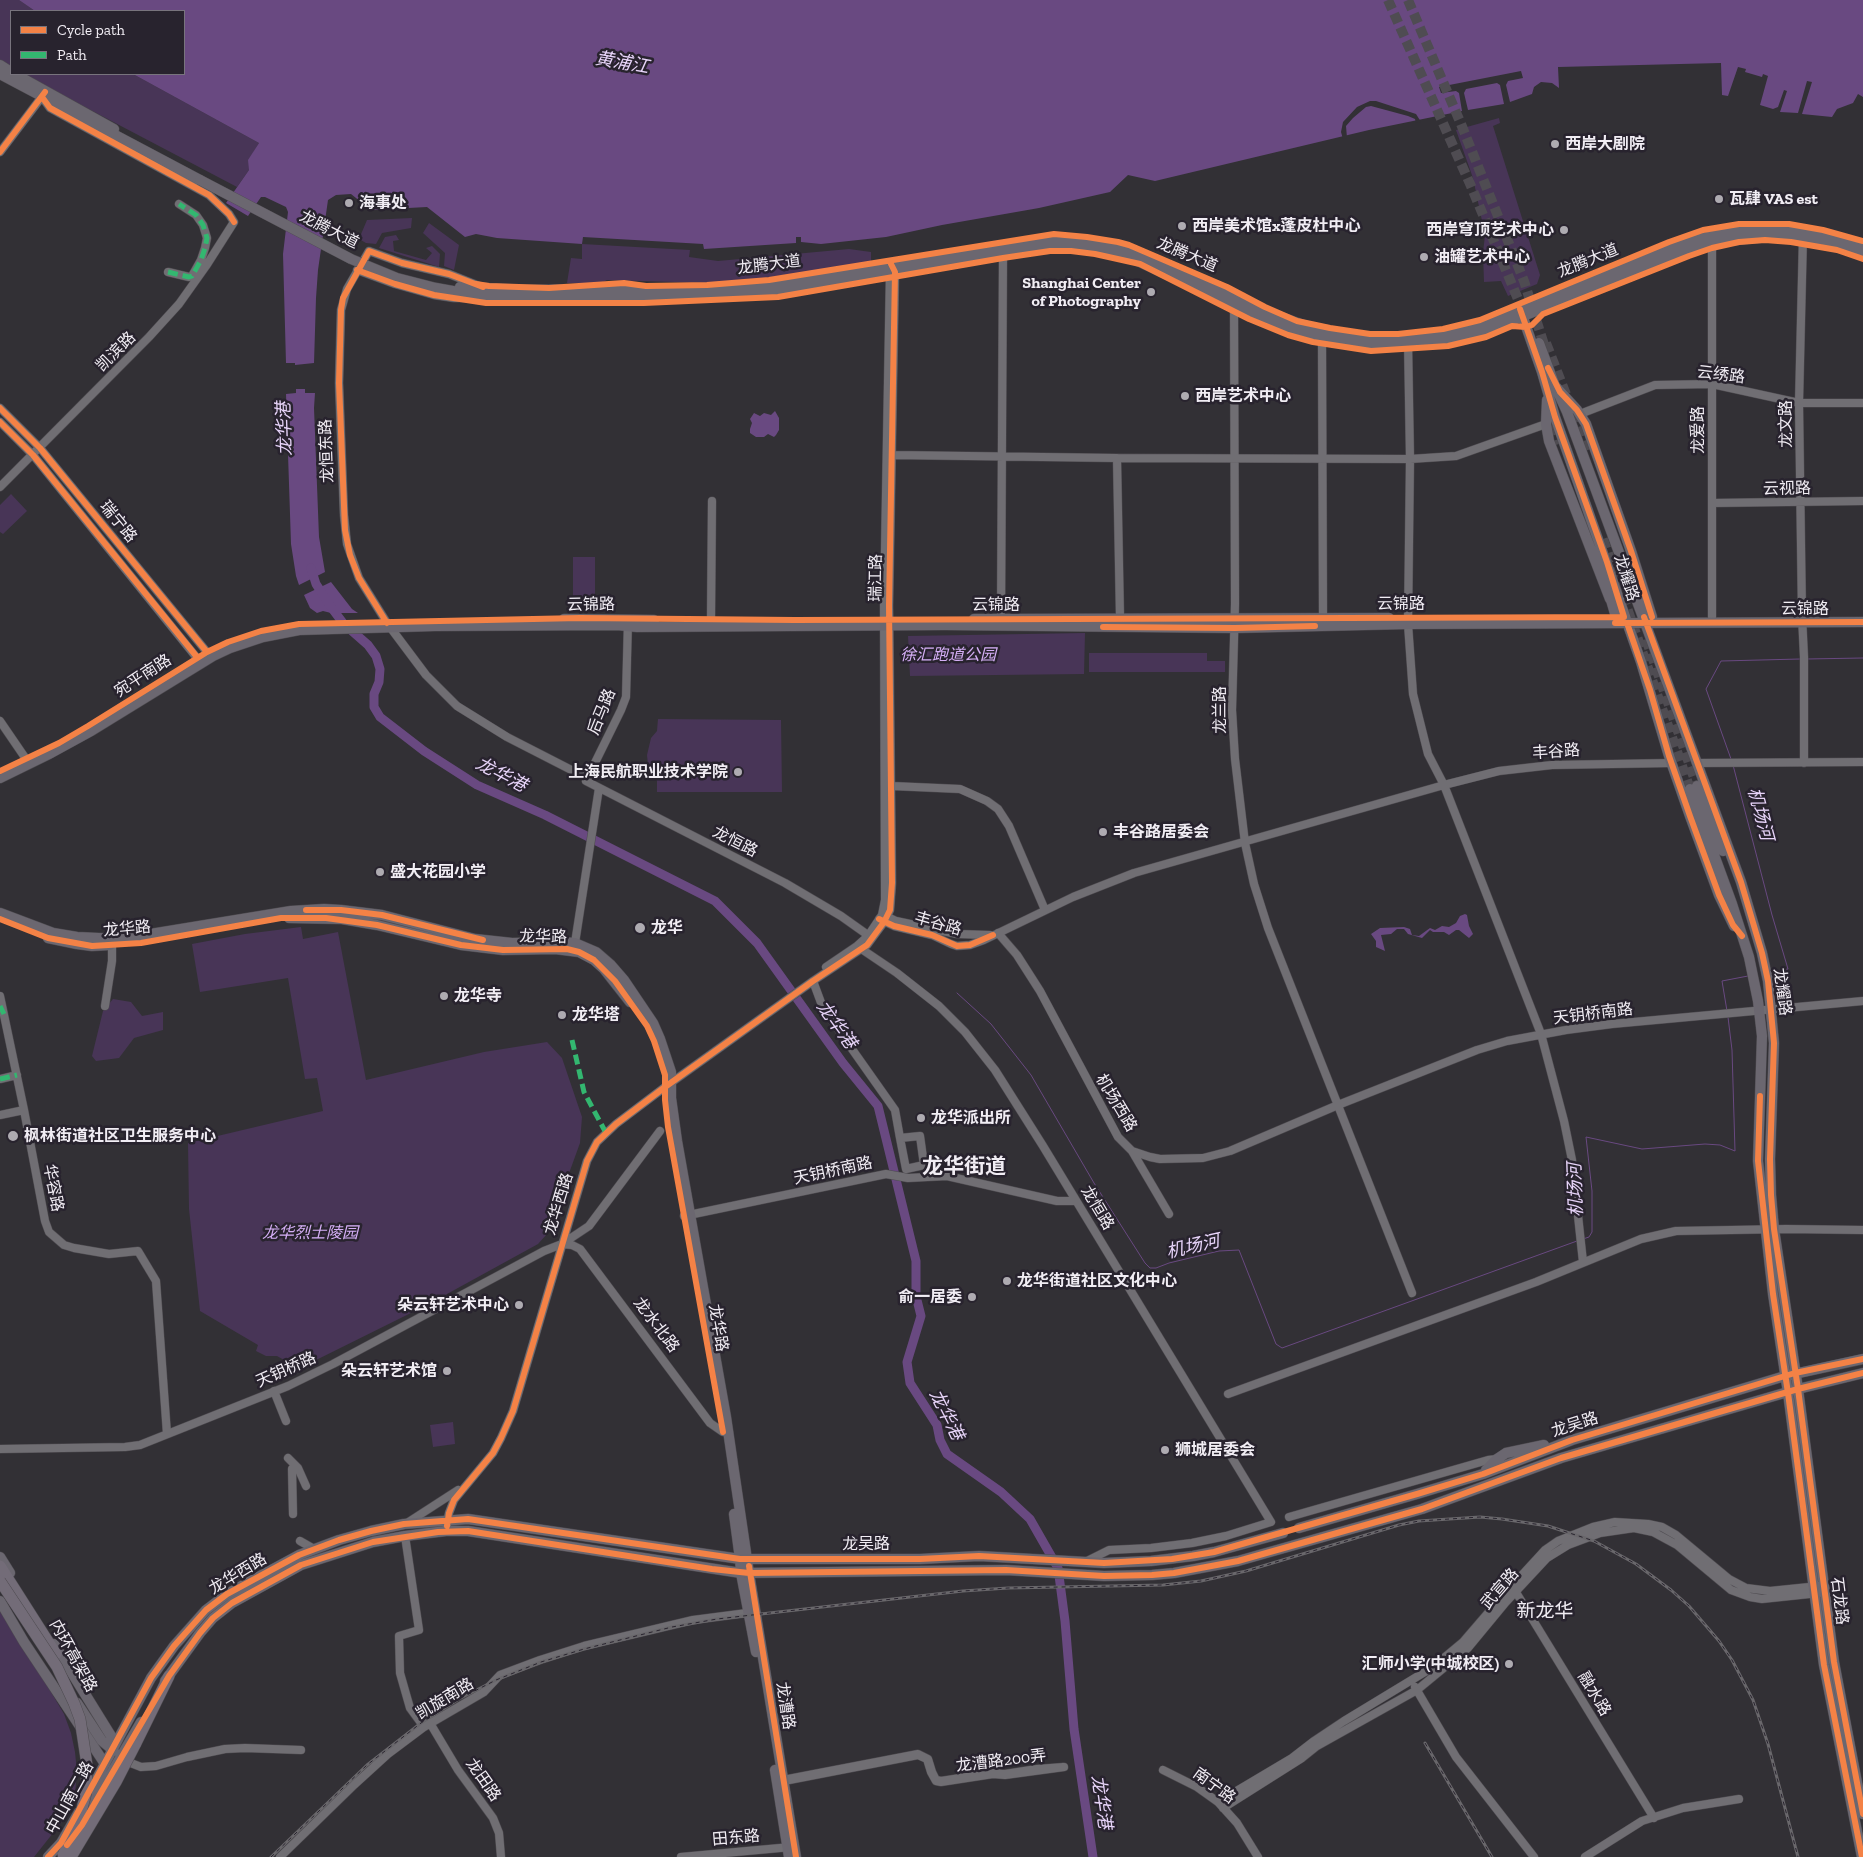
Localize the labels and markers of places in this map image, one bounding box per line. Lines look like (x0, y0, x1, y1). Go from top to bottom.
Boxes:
place label: 西岸大剧院 (1565, 134, 1645, 154)
marker: 西岸大剧院 (1549, 138, 1561, 150)
place label: 瓦肆 VAS est (1729, 189, 1818, 209)
place label: 海事处 (359, 193, 407, 213)
marker: 瓦肆 VAS est (1713, 193, 1725, 205)
marker: 海事处 (343, 197, 355, 209)
place label: 西岸美术馆x蓬皮杜中心 (1192, 216, 1361, 236)
marker: 西岸美术馆x蓬皮杜中心 (1176, 220, 1188, 232)
place label: 西岸穹顶艺术中心 (1426, 220, 1554, 240)
marker: 西岸穹顶艺术中心 (1558, 224, 1570, 236)
place label: 油罐艺术中心 (1434, 247, 1530, 267)
marker: 油罐艺术中心 (1418, 251, 1430, 263)
place label: Shanghai Center of Photography (1022, 273, 1141, 311)
marker: Shanghai Center of Photography (1145, 286, 1157, 298)
place label: 西岸艺术中心 (1195, 386, 1291, 406)
marker: 西岸艺术中心 (1179, 390, 1191, 402)
place label: 上海民航职业技术学院 (568, 762, 728, 782)
marker: 上海民航职业技术学院 (732, 766, 744, 778)
place label: 丰谷路居委会 (1113, 822, 1209, 842)
marker: 丰谷路居委会 (1097, 826, 1109, 838)
place label: 盛大花园小学 (390, 862, 486, 882)
marker: 盛大花园小学 (374, 866, 386, 878)
place label: 龙华 (651, 918, 683, 938)
marker: 龙华 (633, 921, 647, 935)
place label: 龙华寺 (454, 986, 502, 1006)
marker: 龙华寺 (438, 990, 450, 1002)
place label: 龙华塔 (572, 1005, 620, 1025)
marker: 龙华塔 (556, 1009, 568, 1021)
place label: 龙华派出所 (931, 1108, 1011, 1128)
marker: 龙华派出所 (915, 1112, 927, 1124)
place label: 枫林街道社区卫生服务中心 (24, 1126, 216, 1146)
marker: 枫林街道社区卫生服务中心 (6, 1129, 20, 1143)
place label: 龙华街道社区文化中心 (1017, 1271, 1177, 1291)
marker: 龙华街道社区文化中心 (1001, 1275, 1013, 1287)
place label: 俞一居委 (898, 1287, 962, 1307)
marker: 俞一居委 (966, 1291, 978, 1303)
place label: 朵云轩艺术中心 (397, 1295, 509, 1315)
marker: 朵云轩艺术中心 (513, 1299, 525, 1311)
place label: 朵云轩艺术馆 (341, 1361, 437, 1381)
marker: 朵云轩艺术馆 (441, 1365, 453, 1377)
place label: 狮城居委会 (1175, 1440, 1255, 1460)
marker: 狮城居委会 (1159, 1444, 1171, 1456)
place label: 汇师小学(中城校区) (1362, 1654, 1499, 1674)
marker: 汇师小学(中城校区) (1503, 1658, 1515, 1670)

